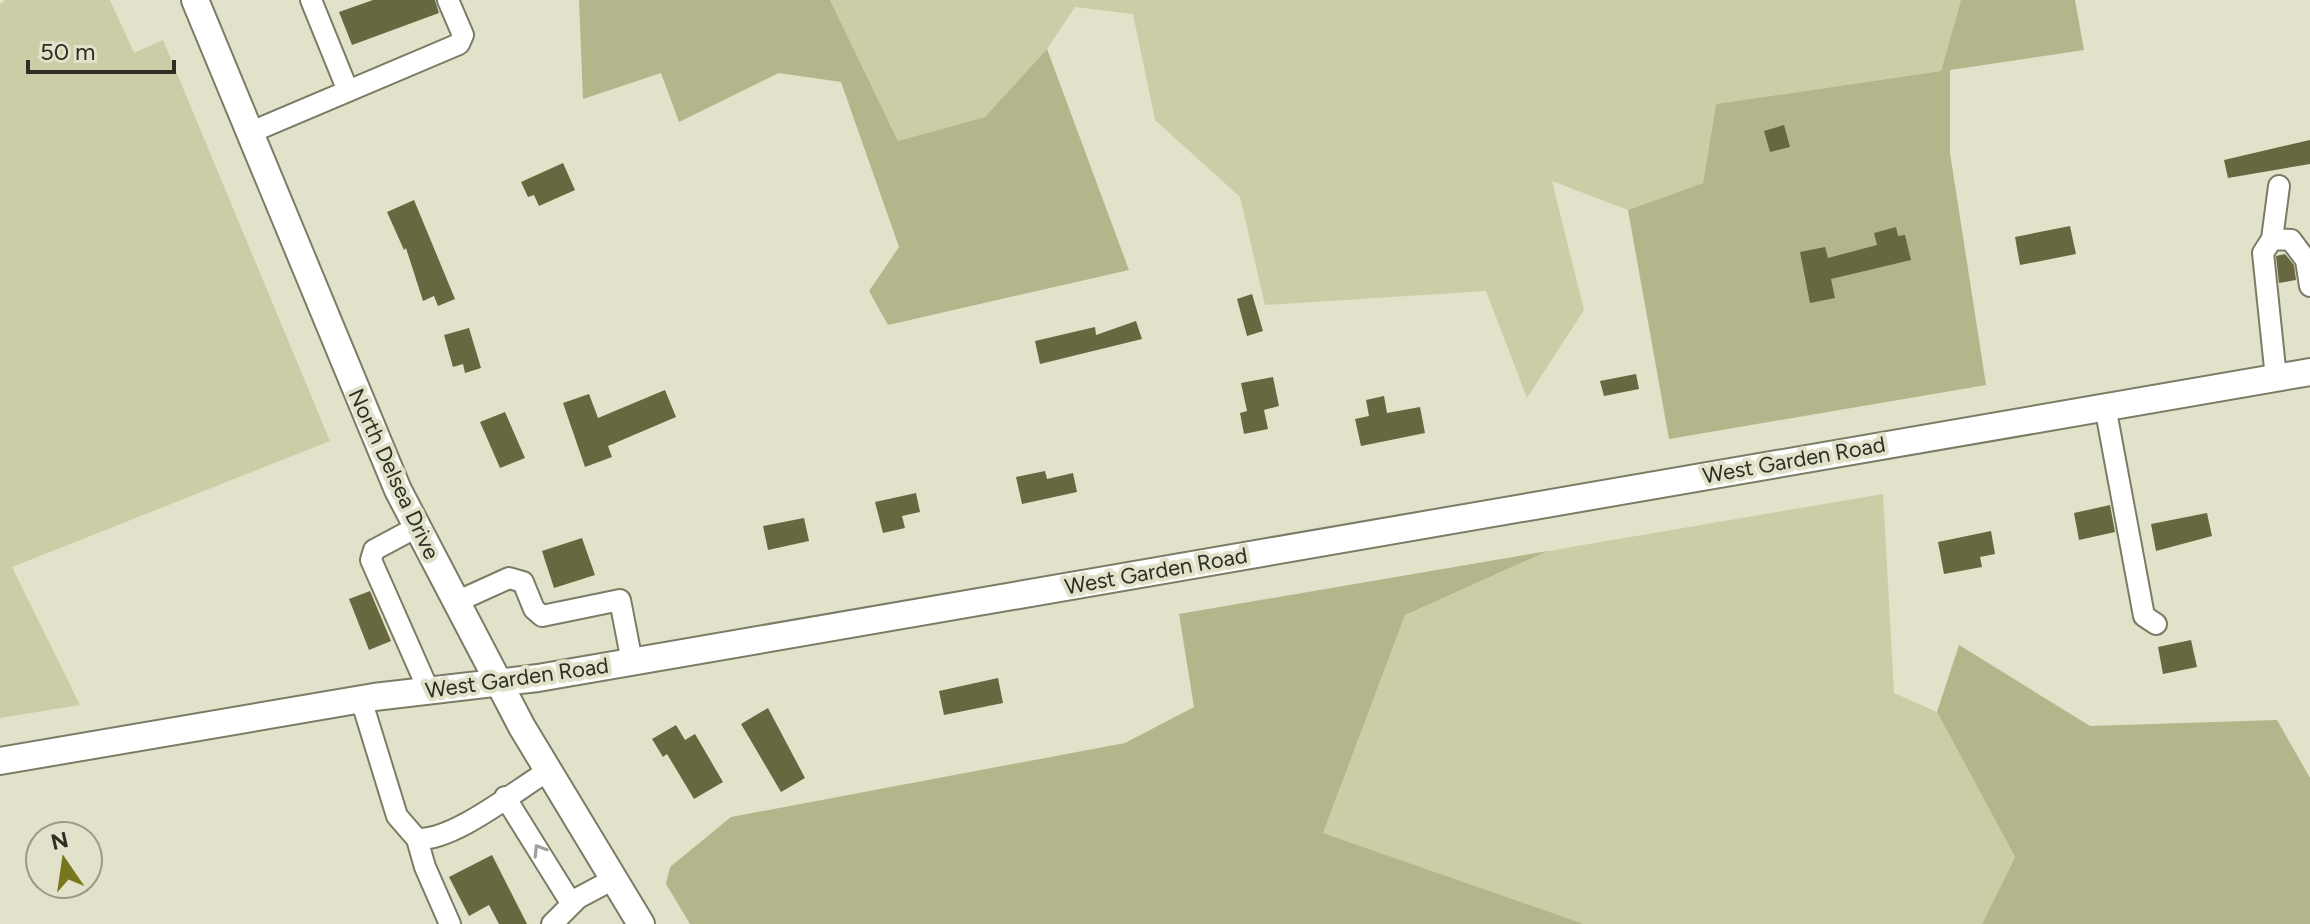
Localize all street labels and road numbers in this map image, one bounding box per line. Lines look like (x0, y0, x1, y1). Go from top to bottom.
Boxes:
street label: North Delsea Drive (343, 384, 445, 564)
street label: West Garden Road (1701, 431, 1887, 489)
street label: West Garden Road (1063, 542, 1249, 600)
street label: West Garden Road (424, 652, 610, 704)

